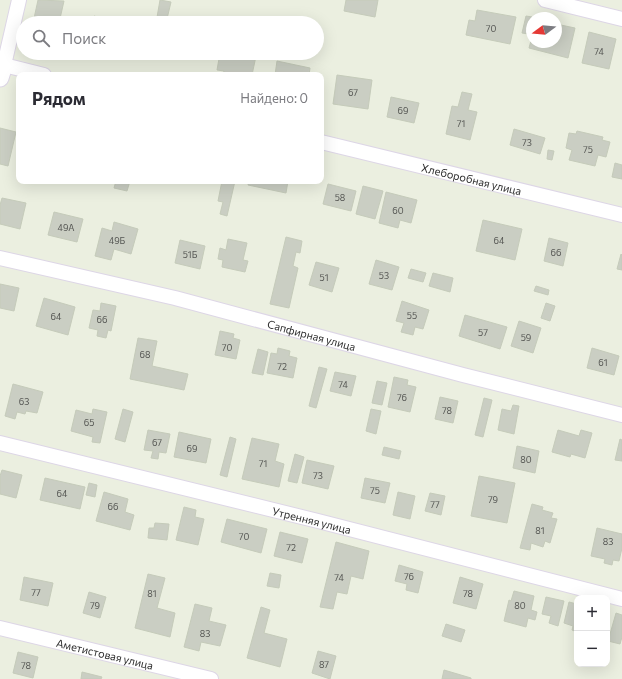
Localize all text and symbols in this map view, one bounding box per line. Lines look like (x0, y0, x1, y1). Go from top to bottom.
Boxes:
north arrow (526, 12, 562, 48)
search box (16, 16, 324, 60)
house number: 70 (486, 23, 496, 34)
icon: search (30, 27, 52, 49)
text: Поиск (62, 29, 106, 47)
house number: 74 (594, 46, 604, 57)
house number: 67 (348, 87, 358, 98)
text: Рядом (32, 88, 86, 109)
text: Найдено: 0 (240, 90, 308, 106)
house number: 69 (398, 105, 408, 116)
house number: 71 (457, 118, 465, 129)
house number: 73 (522, 137, 532, 148)
house number: 75 (583, 144, 593, 155)
street label: Хлеборобная улица (420, 160, 523, 197)
house number: 58 (335, 192, 345, 203)
house number: 60 (392, 205, 404, 216)
house number: 49А (58, 222, 74, 233)
house number: 49Б (109, 235, 126, 246)
house number: 64 (494, 235, 505, 246)
house number: 66 (551, 247, 561, 258)
house number: 51Б (183, 249, 198, 260)
house number: 53 (379, 270, 389, 281)
house number: 51 (319, 272, 329, 283)
house number: 55 (407, 310, 417, 321)
house number: 64 (51, 311, 62, 322)
house number: 66 (97, 314, 107, 325)
street label: Сапфирная улица (266, 317, 357, 353)
house number: 57 (478, 327, 488, 338)
house number: 59 (521, 332, 531, 343)
house number: 70 (222, 342, 232, 353)
house number: 68 (140, 349, 150, 360)
house number: 61 (598, 357, 608, 368)
house number: 72 (277, 361, 287, 372)
house number: 74 (338, 379, 348, 390)
house number: 76 (397, 392, 407, 403)
house number: 63 (19, 396, 29, 407)
house number: 78 (442, 405, 452, 416)
house number: 65 (84, 417, 94, 428)
house number: 67 (152, 437, 162, 448)
house number: 69 (187, 443, 197, 454)
house number: 80 (520, 454, 532, 465)
house number: 71 (259, 458, 267, 469)
house number: 73 (313, 470, 323, 481)
house number: 75 (370, 485, 380, 496)
house number: 64 (57, 488, 68, 499)
house number: 79 (488, 494, 498, 505)
house number: 77 (430, 499, 440, 510)
house number: 66 (108, 501, 118, 512)
street label: Утренняя улица (271, 504, 353, 536)
house number: 81 (535, 525, 545, 536)
house number: 70 (239, 531, 249, 542)
house number: 83 (603, 536, 613, 547)
house number: 72 (286, 542, 296, 553)
house number: 76 (404, 571, 414, 582)
house number: 74 (334, 572, 344, 583)
house number: 77 (31, 587, 41, 598)
house number: 81 (147, 588, 157, 599)
house number: 78 (463, 588, 473, 599)
map controls (574, 595, 610, 667)
button: + (574, 595, 610, 631)
house number: 79 (90, 600, 100, 611)
house number: 80 (514, 600, 526, 611)
house number: 83 (200, 628, 210, 639)
button: − (574, 631, 610, 667)
street label: Аметистовая улица (55, 635, 155, 671)
house number: 87 (319, 659, 329, 670)
house number: 78 (21, 660, 31, 671)

